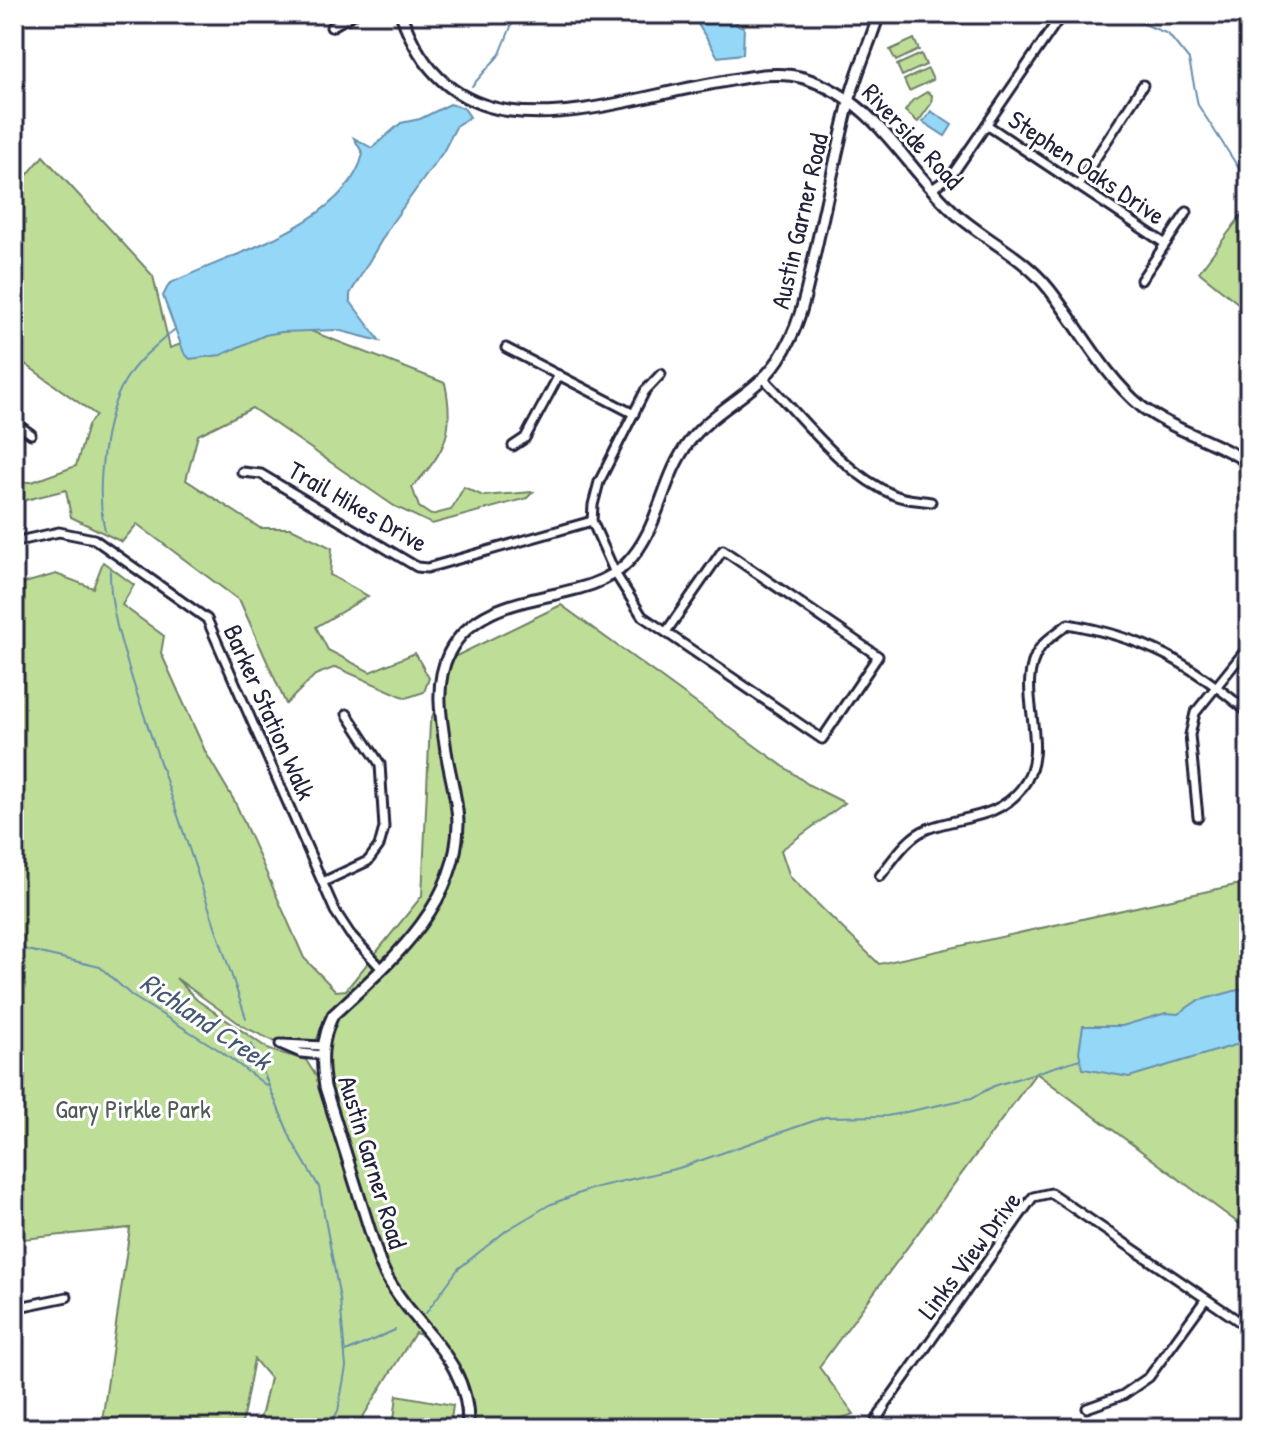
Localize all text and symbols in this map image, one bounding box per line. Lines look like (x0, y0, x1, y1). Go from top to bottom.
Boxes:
street label: Riverside Road (855, 75, 971, 197)
street label: Stephen Oaks Drive (1002, 102, 1172, 232)
street label: Austin Garner Road (762, 130, 836, 312)
street label: Trail Hikes Drive (282, 452, 434, 560)
street label: Barker Station Walk (216, 619, 324, 805)
water label: Richland Creek (133, 963, 281, 1080)
street label: Austin Garner Road (330, 1071, 416, 1253)
park label: Gary Pirkle Park (55, 1091, 211, 1126)
street label: Links View Drive (909, 1184, 1029, 1326)

